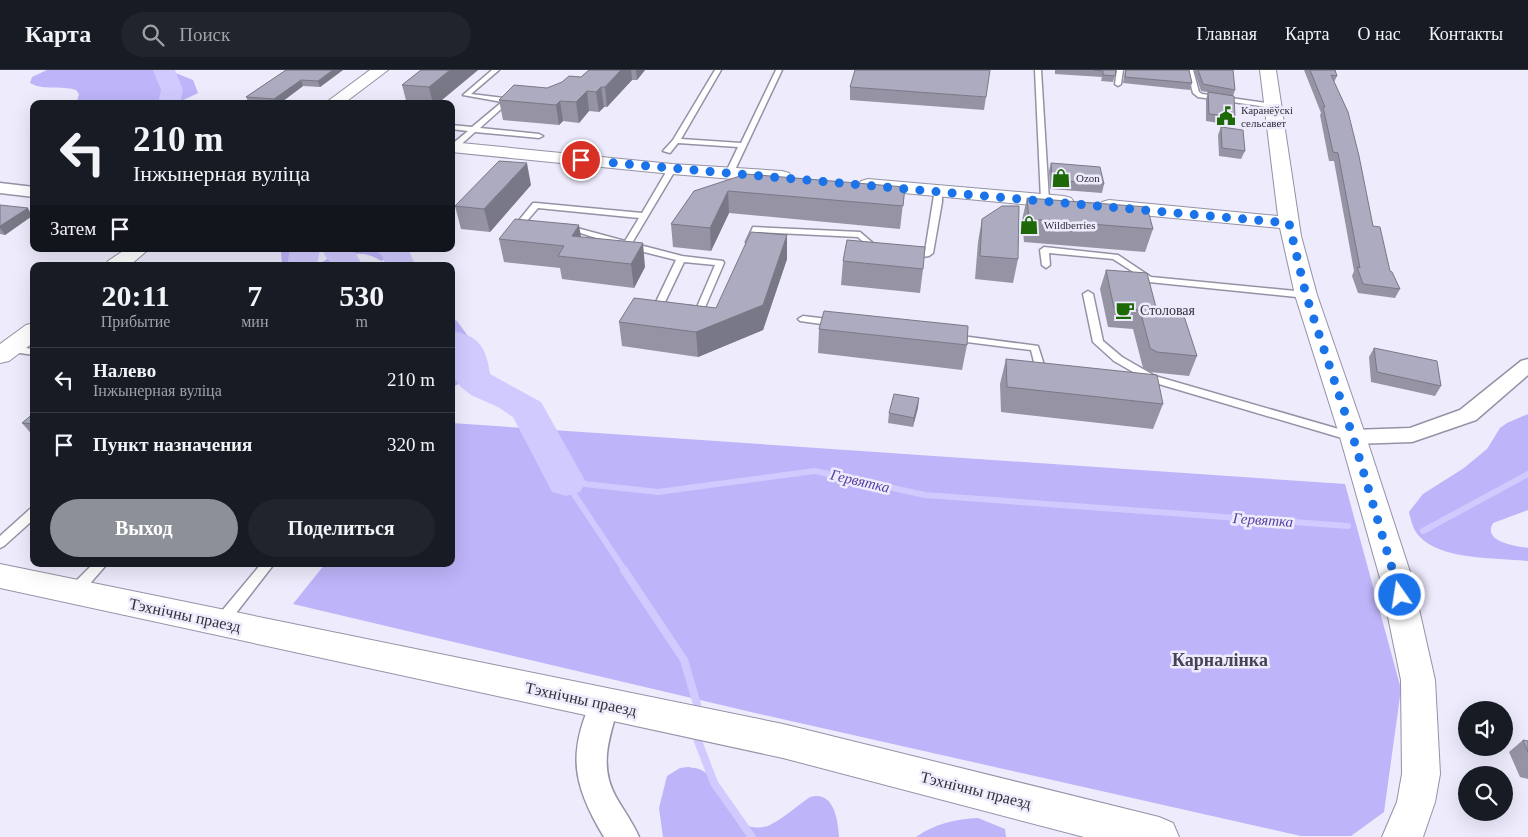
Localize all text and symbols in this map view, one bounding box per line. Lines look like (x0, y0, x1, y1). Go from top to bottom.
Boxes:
search box (121, 12, 471, 57)
text: Карта (25, 21, 91, 47)
icon: search (139, 21, 167, 49)
text: Поиск (179, 24, 230, 45)
text: Главная (1197, 24, 1257, 44)
text: Карта (1285, 24, 1330, 44)
text: О нас (1358, 24, 1401, 44)
text: Контакты (1429, 24, 1503, 44)
place label: Каранёўскі сельсавет (1241, 104, 1293, 129)
public building icon: Каранёўскі сельсавет (1215, 105, 1237, 127)
icon: left (50, 120, 115, 185)
text: 210 m (133, 120, 223, 159)
pin (560, 139, 602, 181)
icon: arrive (567, 146, 595, 174)
text: Інжынерная вуліца (133, 161, 310, 186)
shop icon: Ozon (1050, 167, 1072, 189)
place label: Ozon (1076, 172, 1100, 184)
shop icon: Wildberries (1018, 214, 1040, 236)
icon: arrive (106, 215, 134, 243)
text: Затем (50, 218, 96, 239)
place label: Wildberries (1044, 219, 1095, 231)
text: 20:11 (101, 279, 170, 312)
text: 7 (247, 279, 262, 312)
text: 530 (339, 279, 384, 312)
cafe icon: Столовая (1114, 299, 1136, 321)
place label: Столовая (1140, 303, 1196, 318)
text: Прибытие (101, 313, 170, 330)
text: мин (241, 313, 268, 330)
text: m (355, 313, 368, 330)
text: Налево (93, 360, 156, 381)
icon: left (50, 366, 78, 394)
text: 210 m (387, 369, 435, 390)
text: Інжынерная вуліца (93, 382, 222, 399)
icon: arrive (50, 431, 78, 459)
text: Пункт назначения (93, 434, 252, 455)
text: 320 m (387, 434, 435, 455)
water label: Гервятка (828, 466, 891, 496)
button: Выход (50, 499, 238, 557)
button: Поделиться (248, 499, 435, 557)
water label: Гервятка (1231, 510, 1294, 530)
position arrow (1373, 568, 1425, 620)
street label: Тэхнічны праезд (128, 595, 242, 636)
district label: Карналінка (1172, 650, 1268, 670)
street label: Тэхнічны праезд (524, 679, 638, 720)
map controls (1458, 701, 1513, 821)
button: sound (1458, 701, 1513, 756)
button: search (1458, 766, 1513, 821)
street label: Тэхнічны праезд (919, 768, 1033, 813)

